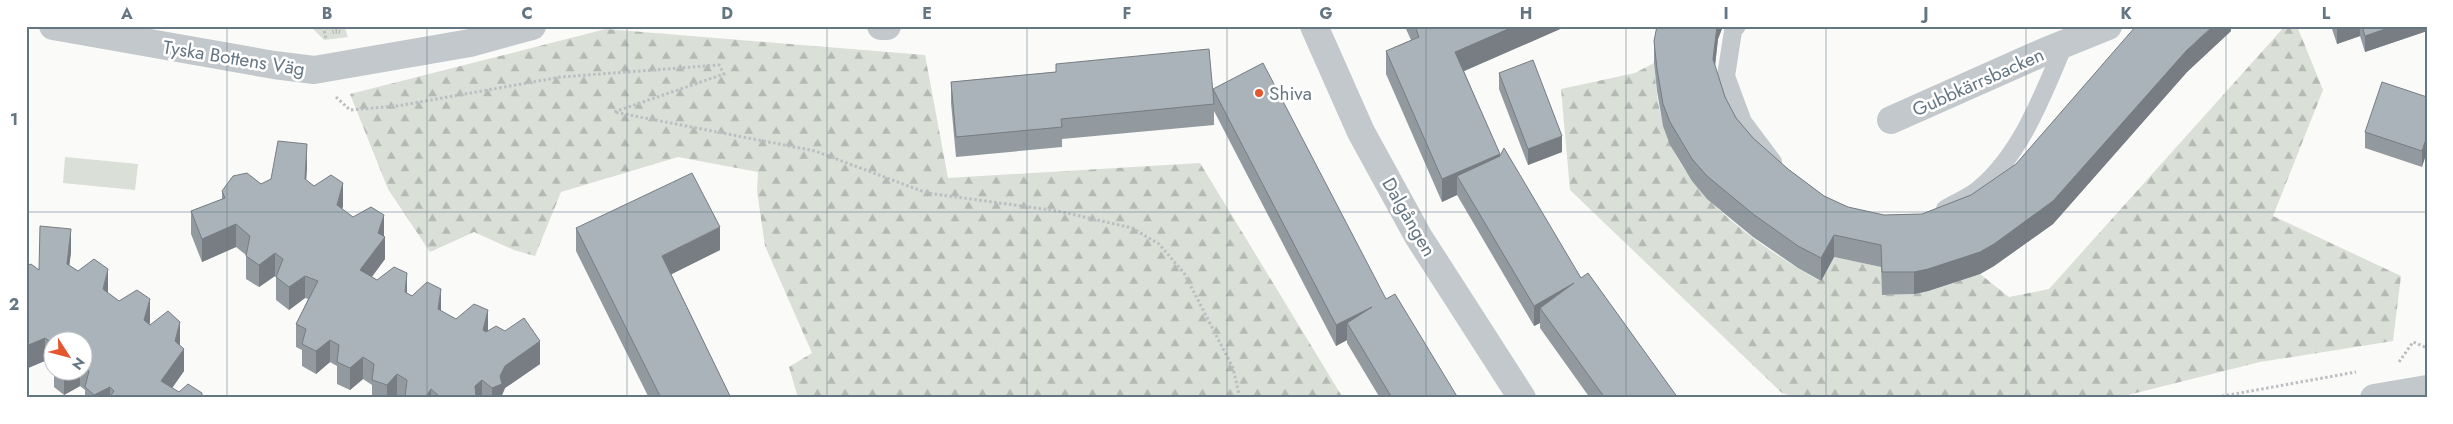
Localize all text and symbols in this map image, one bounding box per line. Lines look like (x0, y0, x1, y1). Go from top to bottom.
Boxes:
text: A (120, 2, 133, 25)
text: B (322, 2, 332, 25)
text: C (521, 2, 533, 25)
text: D (721, 2, 733, 25)
text: E (922, 2, 932, 25)
text: F (1123, 2, 1131, 25)
text: G (1319, 2, 1333, 25)
text: H (1520, 2, 1532, 25)
text: I (1723, 2, 1729, 25)
text: J (1920, 2, 1929, 25)
text: K (2120, 2, 2132, 25)
text: L (2322, 2, 2331, 25)
street label: Tyska Bottens Väg (161, 33, 307, 83)
street label: Gubbkärrsbacken (1908, 41, 2048, 123)
place label: Shiva (1269, 80, 1312, 107)
marker: Shiva (1253, 87, 1265, 99)
text: 1 (10, 108, 18, 131)
street label: Dalgången (1376, 173, 1442, 261)
text: 2 (9, 293, 19, 316)
north arrow (42, 332, 92, 382)
text: N (67, 353, 90, 374)

